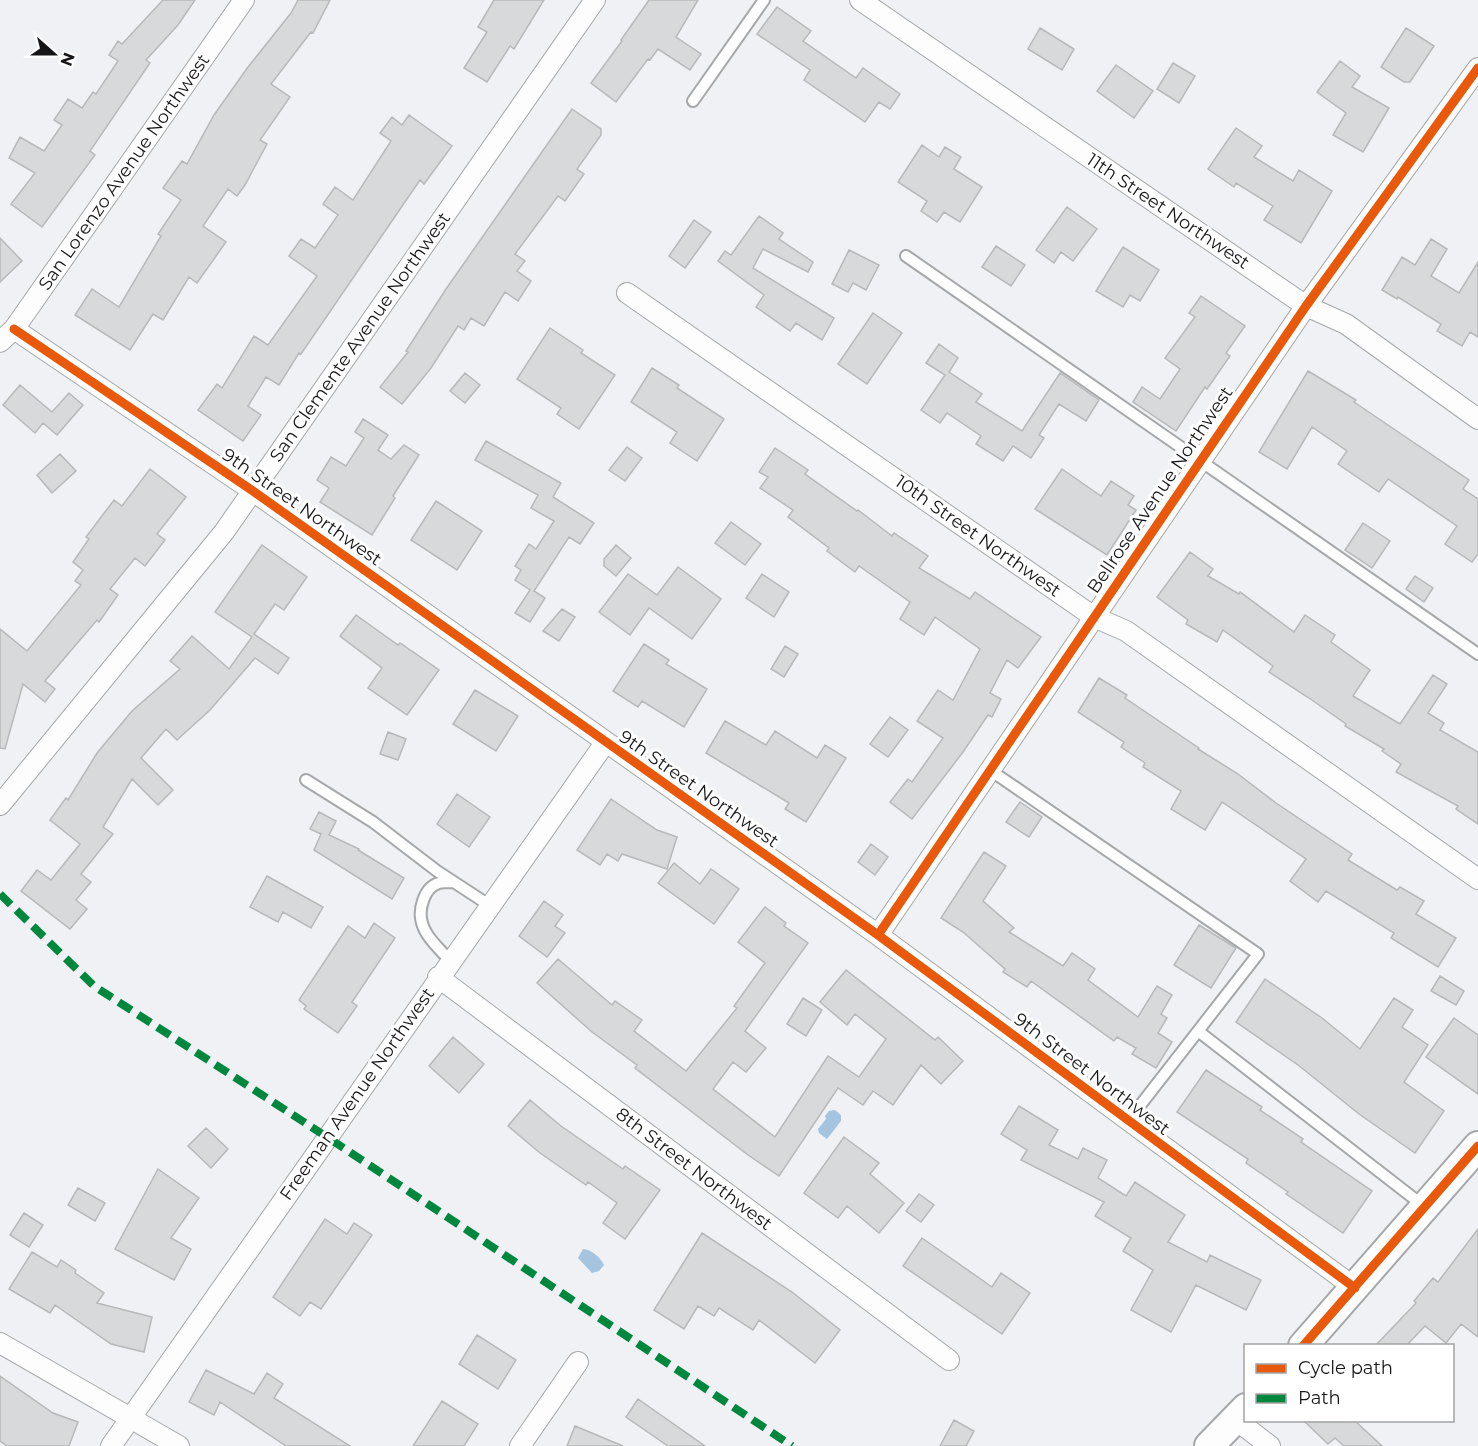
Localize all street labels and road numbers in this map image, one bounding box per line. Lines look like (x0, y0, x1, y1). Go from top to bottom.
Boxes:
street label: San Lorenzo Avenue Northwest (34, 50, 214, 294)
street label: 11th Street Northwest (1082, 148, 1254, 274)
street label: San Clemente Avenue Northwest (265, 208, 455, 466)
street label: Bellrose Avenue Northwest (1082, 382, 1238, 598)
street label: 9th Street Northwest (218, 444, 386, 570)
street label: 10th Street Northwest (891, 470, 1065, 602)
street label: 9th Street Northwest (615, 726, 783, 852)
street label: Freeman Avenue Northwest (275, 983, 439, 1205)
street label: 9th Street Northwest (1010, 1008, 1174, 1140)
street label: 8th Street Northwest (611, 1103, 777, 1235)

